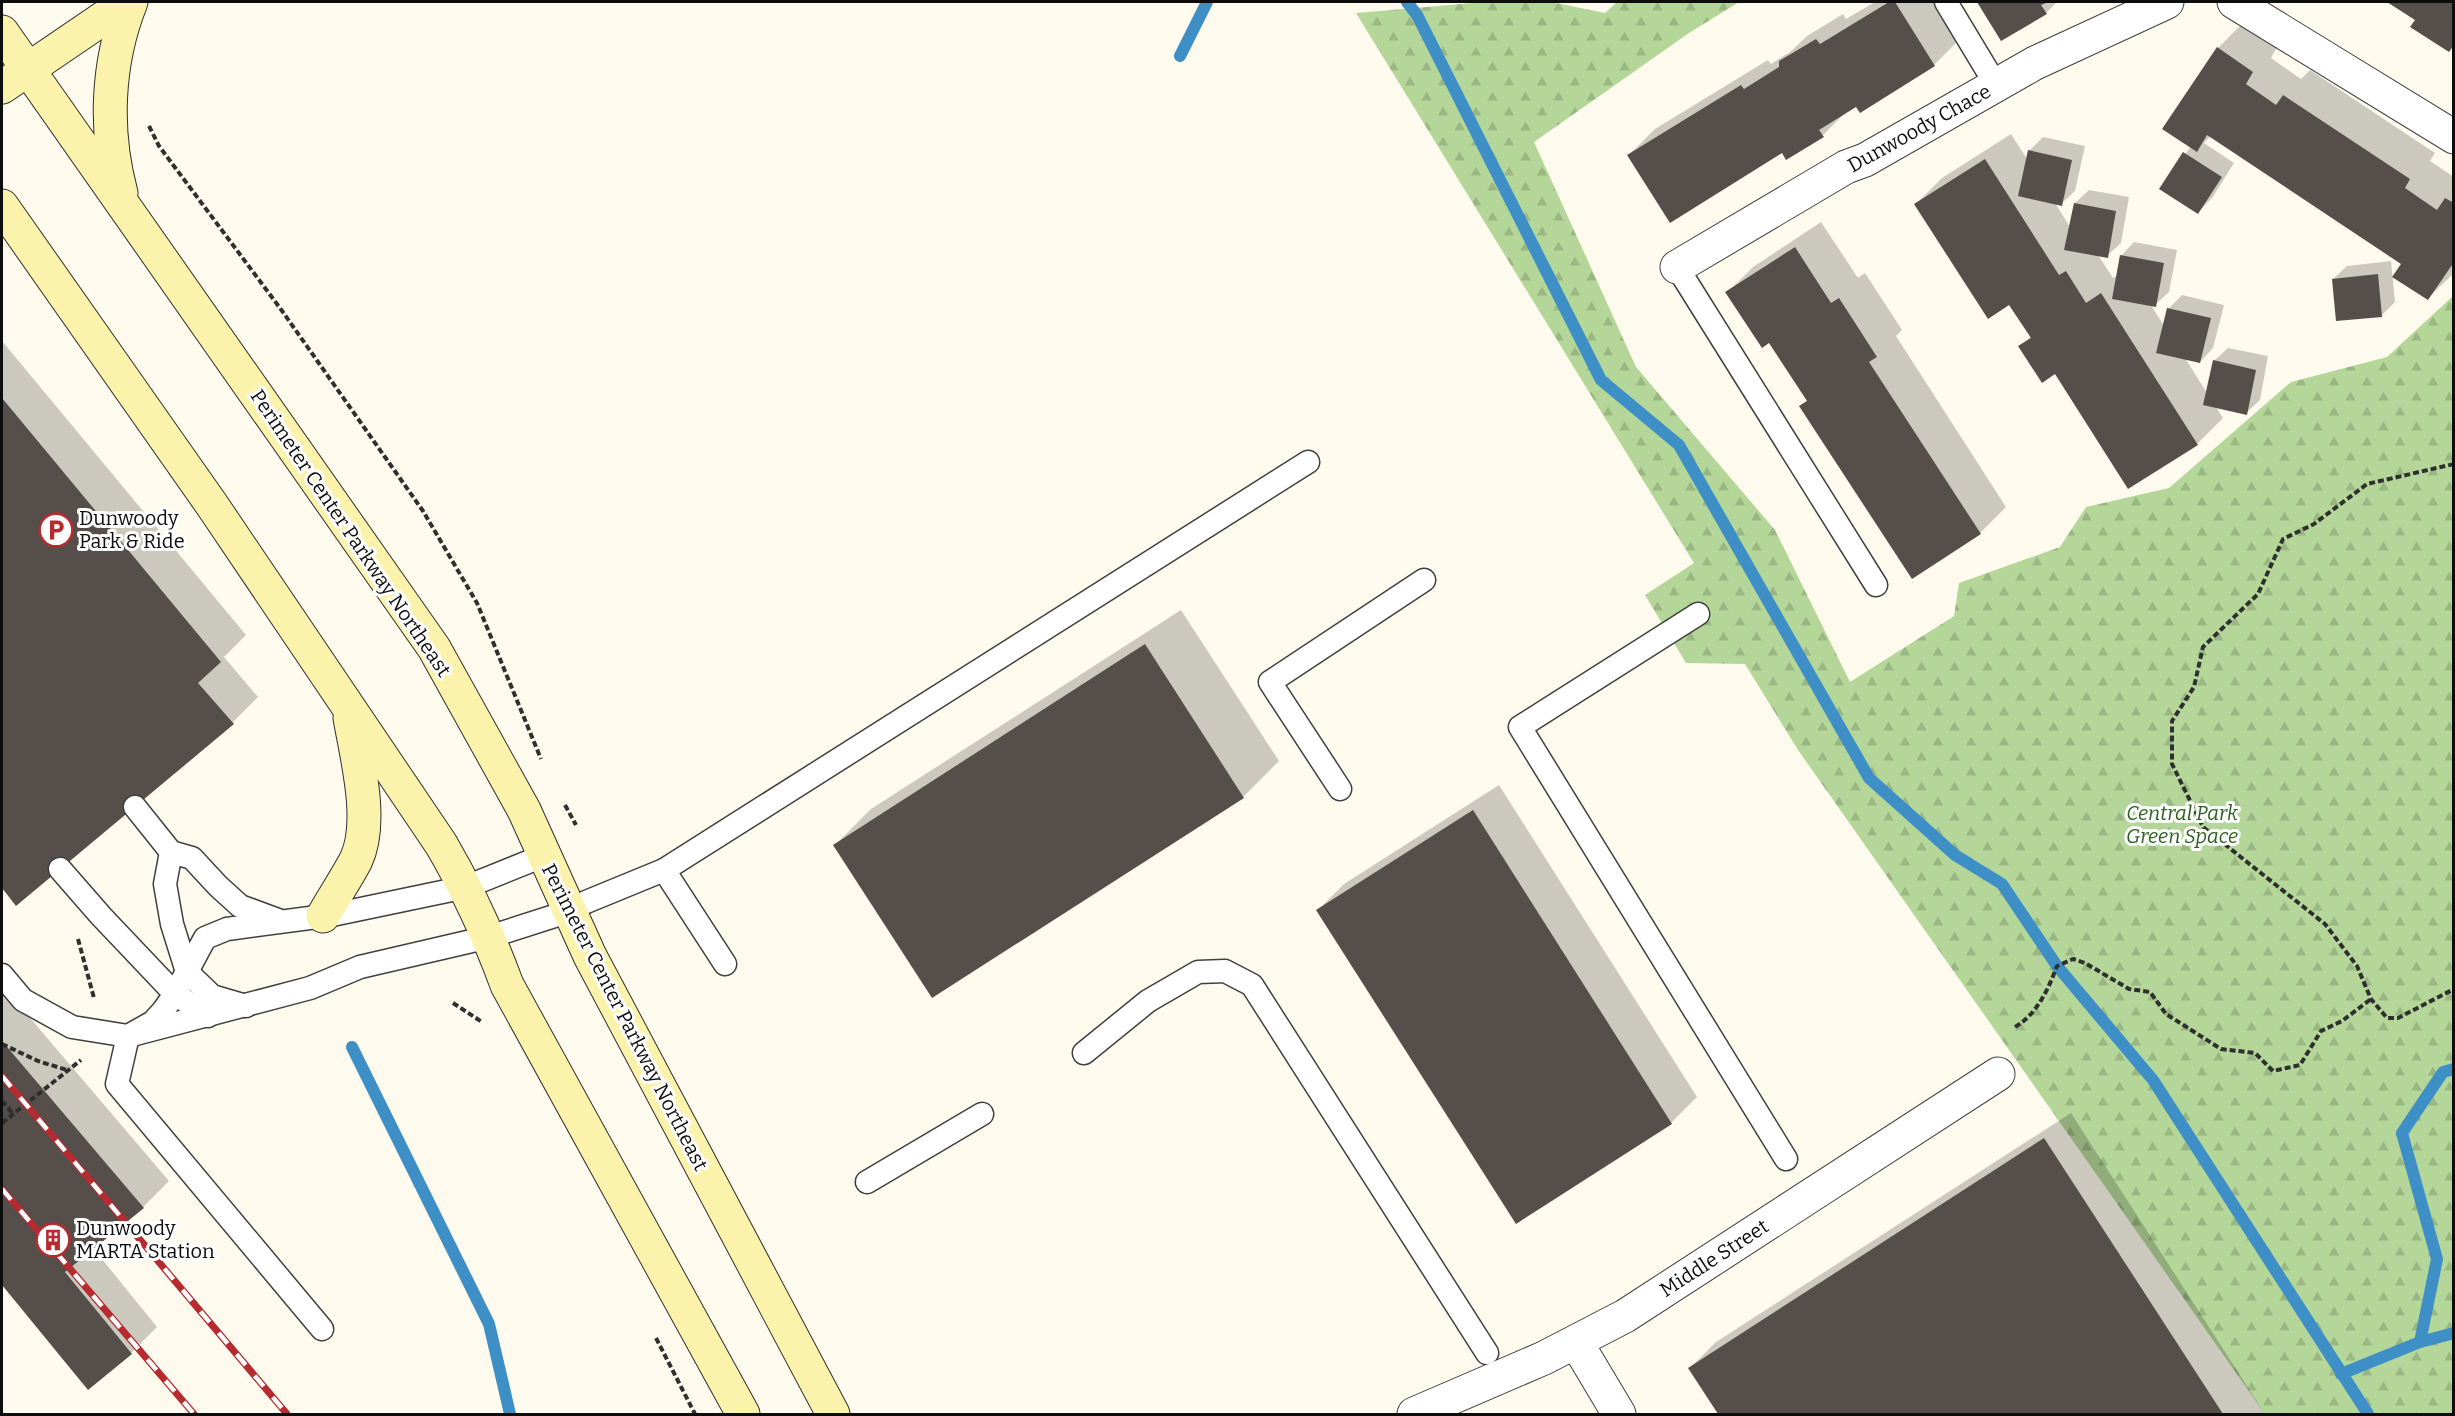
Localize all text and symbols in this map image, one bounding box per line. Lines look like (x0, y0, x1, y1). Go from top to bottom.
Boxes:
street label: Dunwoody Chace (1843, 79, 1995, 177)
street label: Perimeter Center Parkway Northeast (246, 385, 456, 681)
place label: Dunwoody Park & Ride (79, 506, 185, 553)
parking icon: Dunwoody Park & Ride (38, 512, 74, 548)
park label: Central Park Green Space (2126, 801, 2238, 848)
street label: Perimeter Center Parkway Northeast (537, 860, 713, 1174)
street label: Middle Street (1655, 1214, 1773, 1302)
place label: Dunwoody MARTA Station (76, 1216, 215, 1263)
building icon: Dunwoody MARTA Station (35, 1222, 71, 1258)

